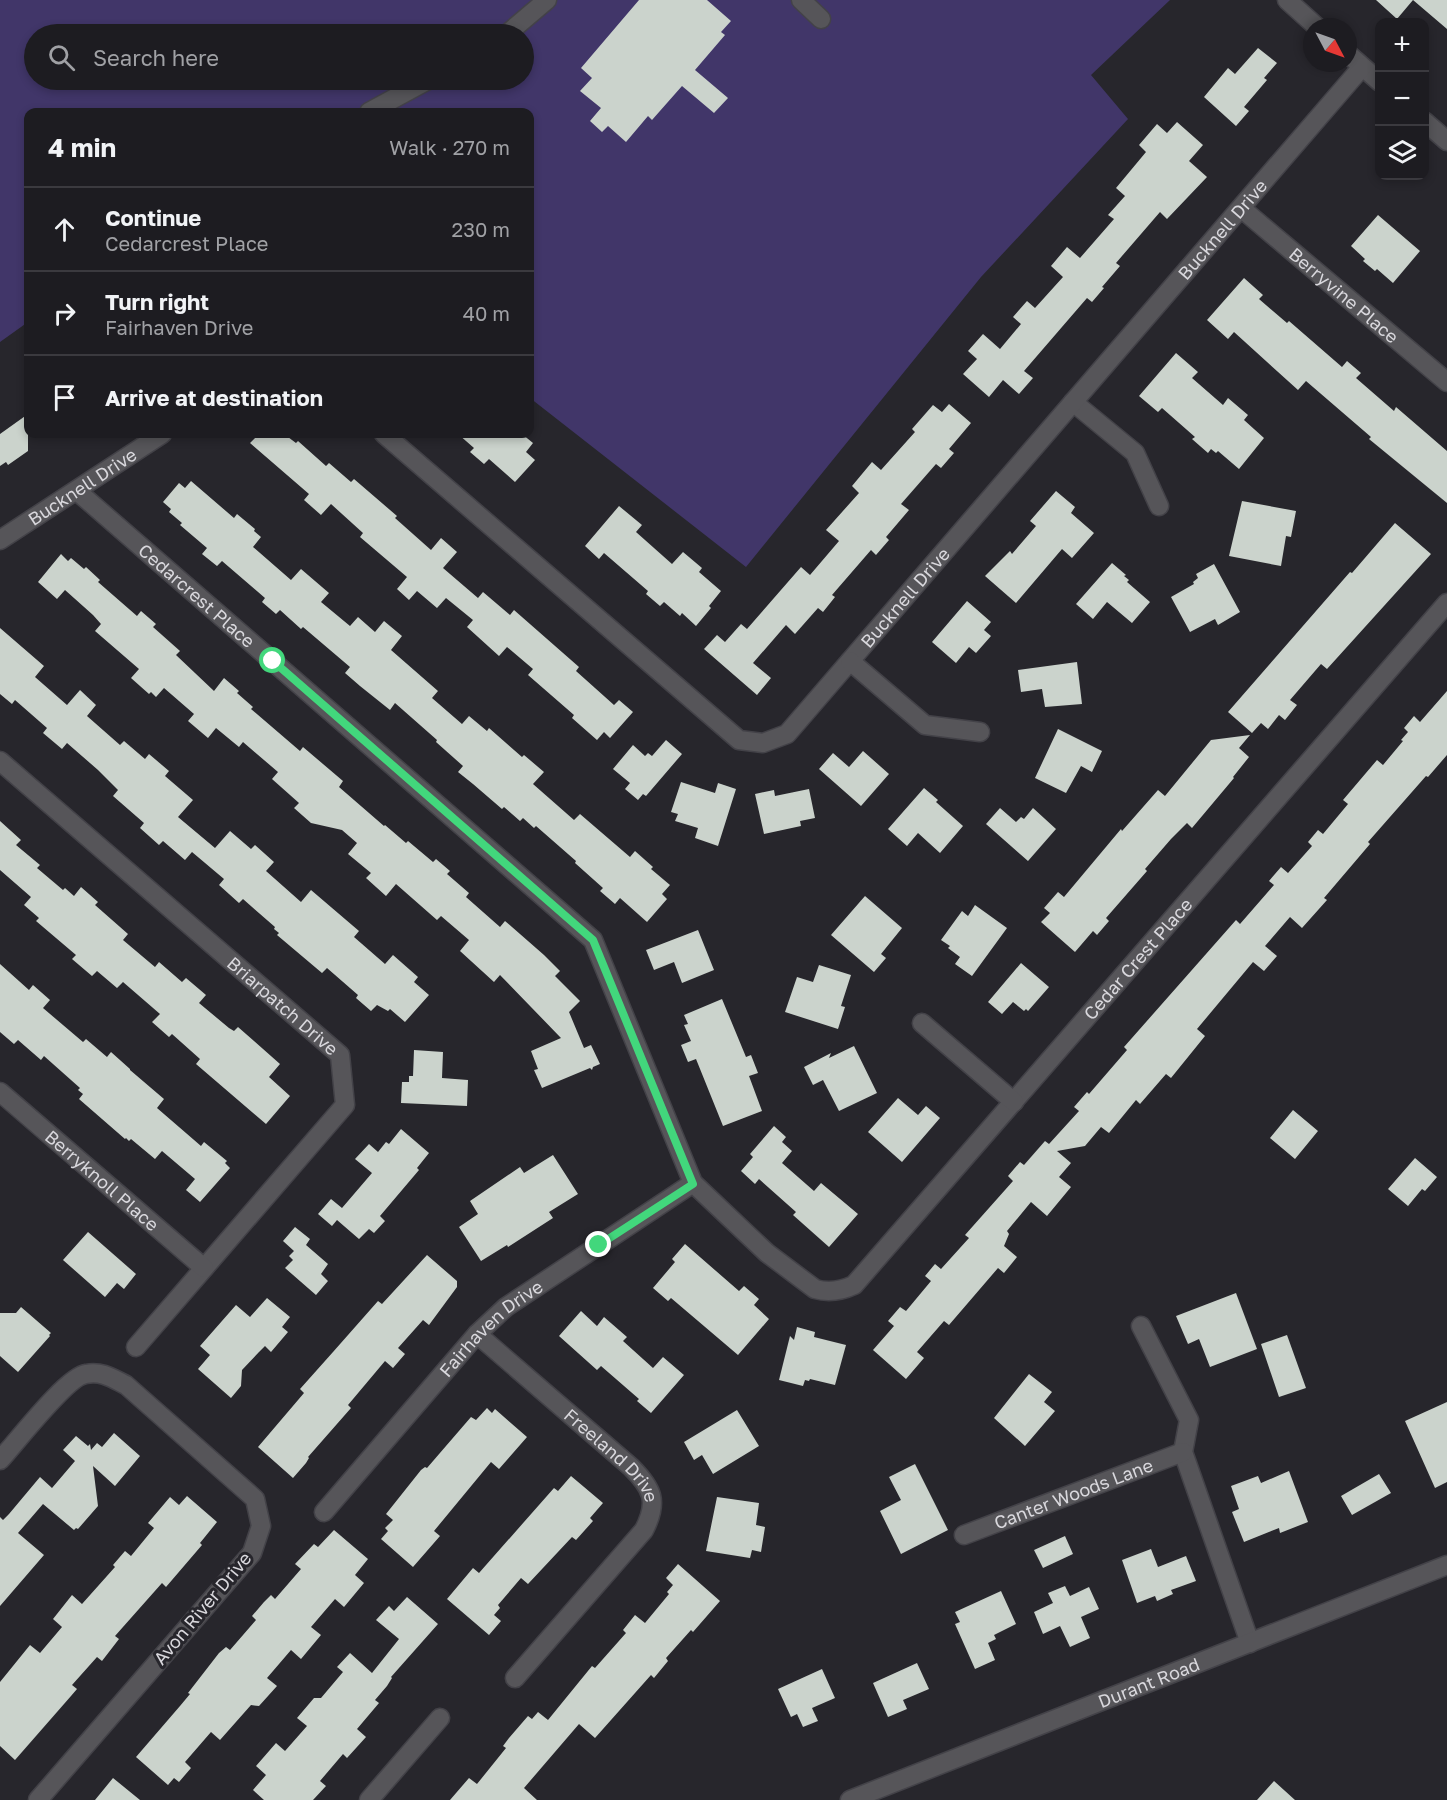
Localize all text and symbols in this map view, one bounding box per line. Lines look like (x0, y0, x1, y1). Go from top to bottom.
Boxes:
north arrow (1303, 18, 1357, 72)
map controls (1375, 18, 1429, 180)
button: + (1375, 18, 1429, 72)
search box (24, 24, 534, 90)
icon: search (45, 41, 78, 74)
text: Search here (93, 44, 219, 71)
button: − (1375, 72, 1429, 126)
button: layers (1375, 126, 1429, 180)
text: 4 min (48, 132, 116, 163)
text: Walk · 270 m (389, 135, 510, 159)
street label: Bucknell Drive (1173, 175, 1271, 284)
text: Continue (105, 204, 201, 231)
icon: ahead (48, 213, 81, 246)
text: 230 m (452, 217, 510, 241)
text: Cedarcrest Place (105, 231, 268, 255)
street label: Berryvine Place (1285, 243, 1403, 348)
text: Turn right (105, 288, 209, 315)
icon: right (48, 297, 81, 330)
text: 40 m (463, 301, 510, 325)
text: Fairhaven Drive (105, 315, 253, 339)
icon: arrive (48, 381, 81, 414)
text: Arrive at destination (105, 384, 323, 411)
street label: Bucknell Drive (24, 443, 140, 530)
street label: Cedarcrest Place (134, 539, 260, 652)
street label: Bucknell Drive (856, 543, 954, 652)
route start (259, 647, 285, 673)
street label: Cedar Crest Place (1079, 893, 1197, 1024)
street label: Briarpatch Drive (223, 952, 343, 1060)
street label: Berryknoll Place (41, 1125, 164, 1235)
route end (585, 1231, 611, 1257)
street label: Fairhaven Drive (434, 1275, 547, 1381)
street label: Freeland Drive (560, 1404, 663, 1504)
street label: Canter Woods Lane (991, 1453, 1156, 1534)
street label: Avon River Drive (148, 1547, 256, 1669)
street label: Durant Road (1095, 1653, 1203, 1712)

